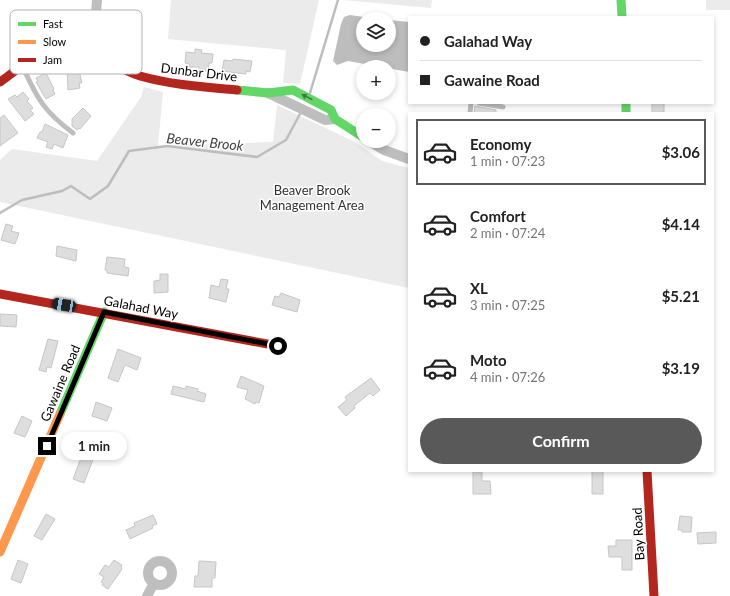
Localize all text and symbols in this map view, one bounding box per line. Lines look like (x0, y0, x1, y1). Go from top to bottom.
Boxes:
legend (10, 10, 142, 74)
map controls (356, 12, 396, 148)
button: layers (356, 12, 396, 52)
text: Fast (43, 17, 63, 30)
text: Galahad Way (444, 32, 532, 50)
text: Slow (43, 35, 67, 48)
text: Jam (43, 53, 62, 66)
street label: Dunbar Drive (160, 59, 238, 85)
button: + (356, 60, 396, 100)
text: Gawaine Road (444, 71, 540, 89)
one-way arrow (301, 94, 313, 100)
button: − (356, 108, 396, 148)
water label: Beaver Brook (166, 129, 245, 154)
icon: car (422, 134, 458, 170)
text: Economy (470, 135, 531, 153)
text: $3.06 (662, 143, 700, 161)
text: 1 min · 07:23 (470, 153, 545, 169)
park label: Beaver Brook Management Area (260, 182, 364, 213)
icon: car (422, 206, 458, 242)
text: Comfort (470, 207, 526, 225)
text: $4.14 (662, 215, 700, 233)
text: 2 min · 07:24 (470, 225, 545, 241)
icon: car (422, 278, 458, 314)
text: XL (470, 279, 488, 297)
text: $5.21 (662, 287, 700, 305)
street label: Galahad Way (102, 292, 180, 322)
car (51, 297, 77, 313)
text: 3 min · 07:25 (470, 297, 545, 313)
route start (269, 337, 287, 355)
street label: Gawaine Road (37, 342, 83, 424)
icon: car (422, 350, 458, 386)
text: Moto (470, 351, 507, 369)
text: $3.19 (662, 359, 700, 377)
text: 4 min · 07:26 (470, 369, 545, 385)
button: Confirm (420, 418, 702, 464)
callout: 1 min (61, 432, 127, 460)
route end (38, 437, 56, 455)
text: 1 min (78, 438, 110, 454)
street label: Bay Road (629, 507, 647, 561)

